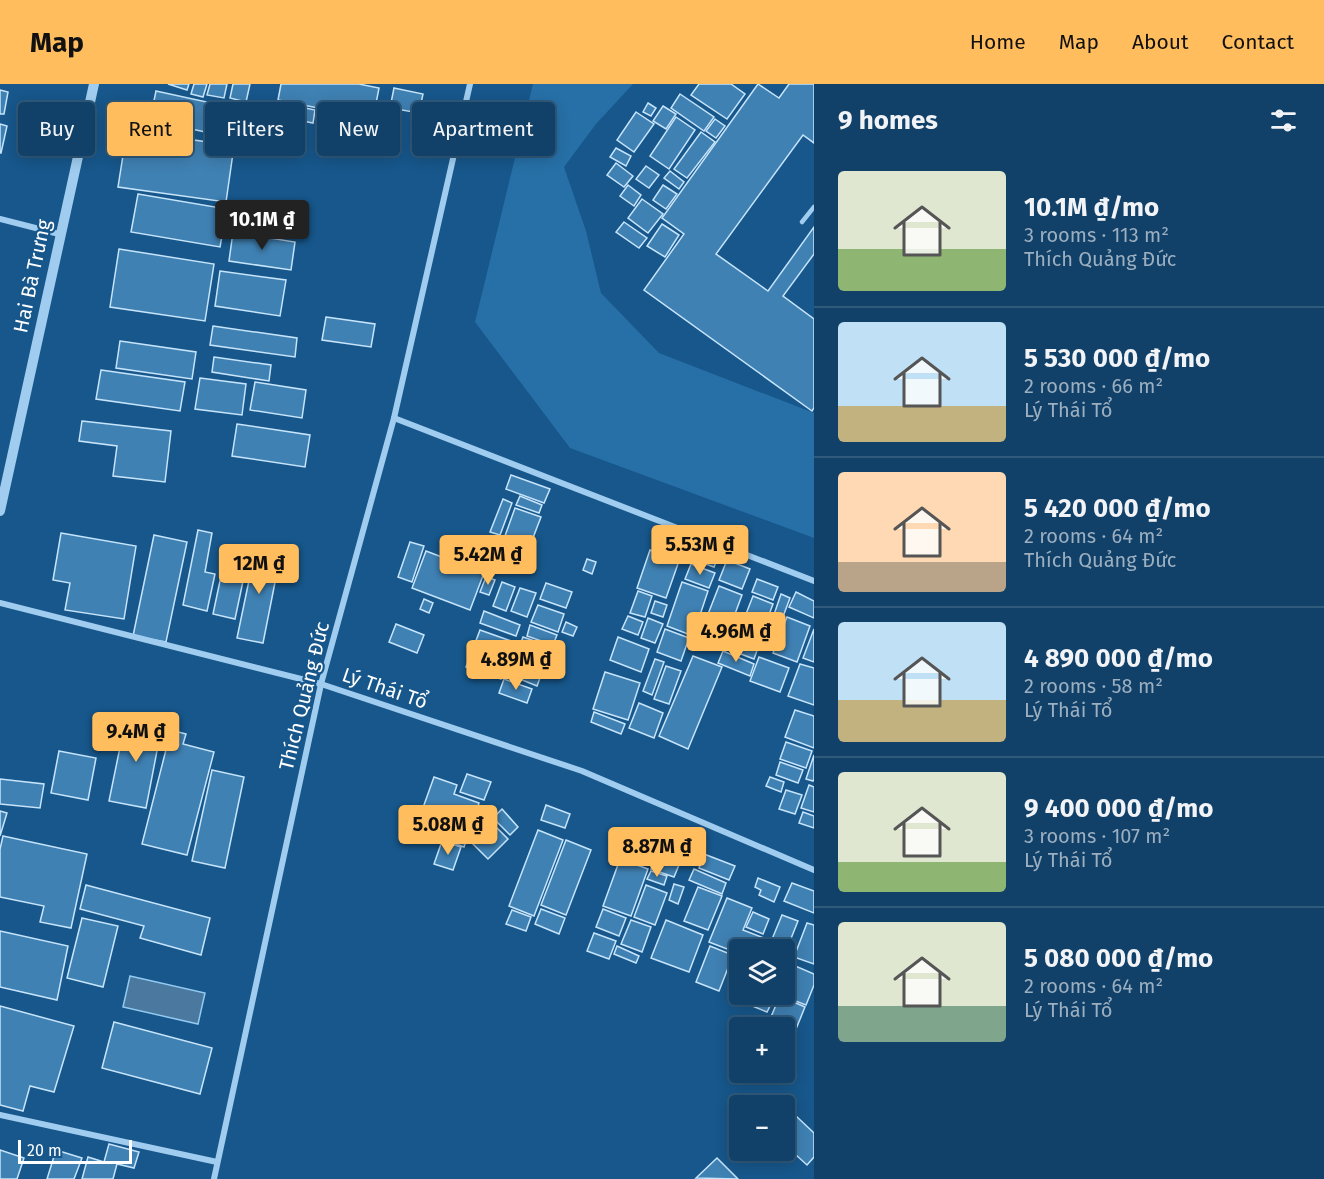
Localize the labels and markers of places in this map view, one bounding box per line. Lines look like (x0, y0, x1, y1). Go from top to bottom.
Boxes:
pin: 10.1M ₫ (207, 200, 317, 251)
pin: 5.53M ₫ (645, 525, 755, 576)
pin: 5.42M ₫ (433, 535, 543, 586)
pin: 12M ₫ (217, 544, 301, 595)
pin: 4.96M ₫ (681, 612, 791, 663)
pin: 4.89M ₫ (461, 640, 571, 691)
pin: 9.4M ₫ (87, 712, 185, 763)
pin: 5.08M ₫ (393, 805, 503, 856)
pin: 8.87M ₫ (602, 827, 712, 878)

